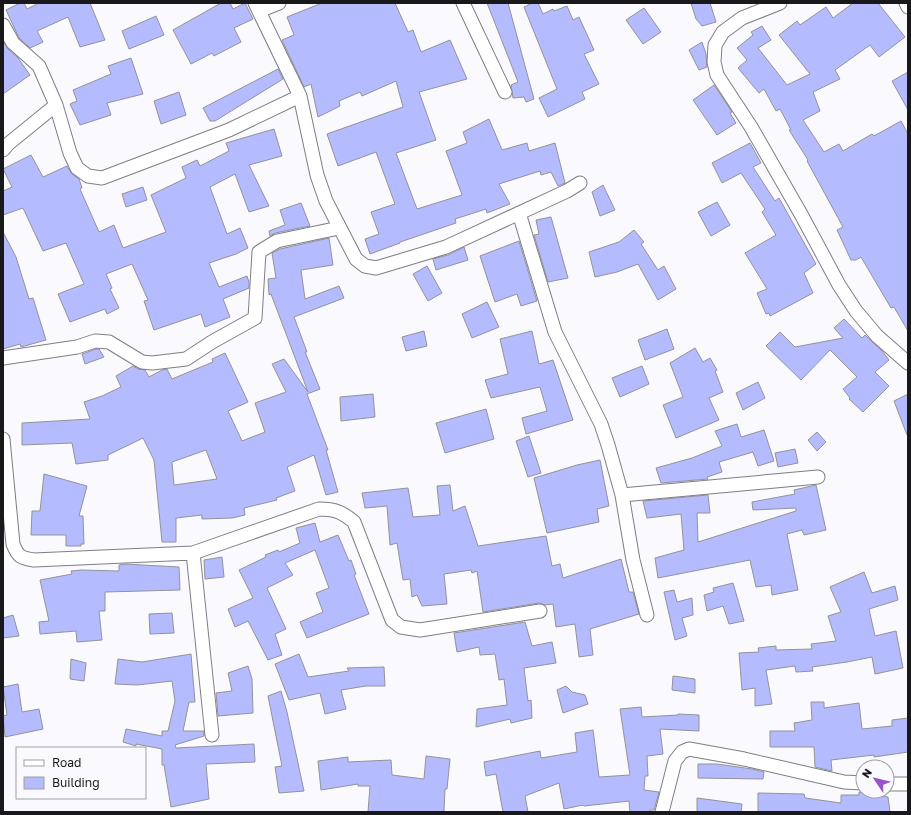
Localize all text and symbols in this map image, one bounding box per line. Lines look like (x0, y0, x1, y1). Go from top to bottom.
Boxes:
legend (16, 747, 146, 799)
text: Road (52, 755, 81, 770)
north arrow (855, 759, 895, 799)
text: N (859, 766, 874, 780)
text: Building (52, 775, 100, 790)

